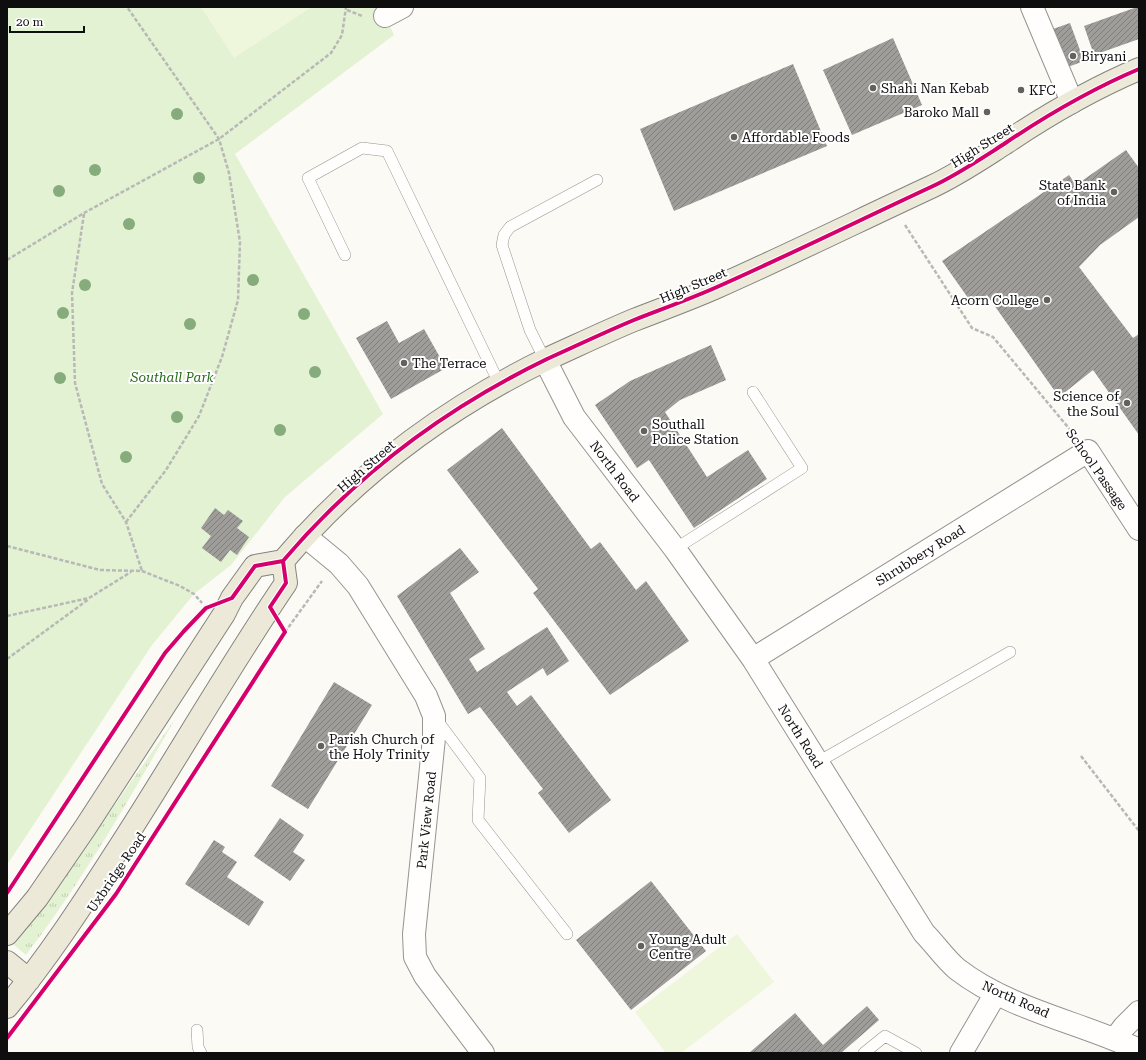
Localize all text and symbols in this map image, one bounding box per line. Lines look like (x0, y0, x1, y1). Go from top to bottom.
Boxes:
scale bar (10, 8, 84, 34)
text: 20 m (16, 15, 43, 29)
place label: Biryani (1081, 49, 1126, 64)
marker: Biryani (1068, 51, 1078, 61)
place label: Shahi Nan Kebab (881, 81, 989, 96)
marker: Shahi Nan Kebab (868, 83, 878, 93)
place label: KFC (1029, 83, 1056, 98)
marker: KFC (1016, 85, 1026, 95)
place label: Baroko Mall (904, 105, 979, 120)
marker: Baroko Mall (982, 107, 992, 117)
street label: High Street (948, 120, 1017, 171)
place label: Affordable Foods (742, 130, 850, 145)
marker: Affordable Foods (729, 132, 739, 142)
place label: State Bank of India (1039, 178, 1106, 208)
marker: State Bank of India (1109, 187, 1119, 197)
street label: High Street (657, 265, 729, 306)
place label: Acorn College (951, 293, 1039, 308)
marker: Acorn College (1042, 295, 1052, 305)
place label: The Terrace (412, 356, 486, 371)
marker: The Terrace (399, 358, 409, 368)
park label: Southall Park (129, 370, 215, 385)
place label: Science of the Soul (1053, 389, 1120, 419)
marker: Science of the Soul (1122, 398, 1132, 408)
place label: Southall Police Station (652, 417, 740, 447)
marker: Southall Police Station (639, 426, 649, 436)
street label: School Passage (1063, 426, 1130, 513)
street label: High Street (334, 437, 398, 495)
street label: North Road (587, 438, 643, 505)
street label: Shrubbery Road (873, 522, 968, 589)
street label: North Road (775, 702, 826, 771)
place label: Parish Church of the Holy Trinity (329, 732, 435, 762)
marker: Parish Church of the Holy Trinity (316, 741, 326, 751)
street label: Park View Road (414, 770, 439, 870)
street label: Uxbridge Road (84, 829, 149, 915)
place label: Young Adult Centre (649, 932, 727, 962)
marker: Young Adult Centre (636, 941, 646, 951)
street label: North Road (980, 978, 1052, 1021)

